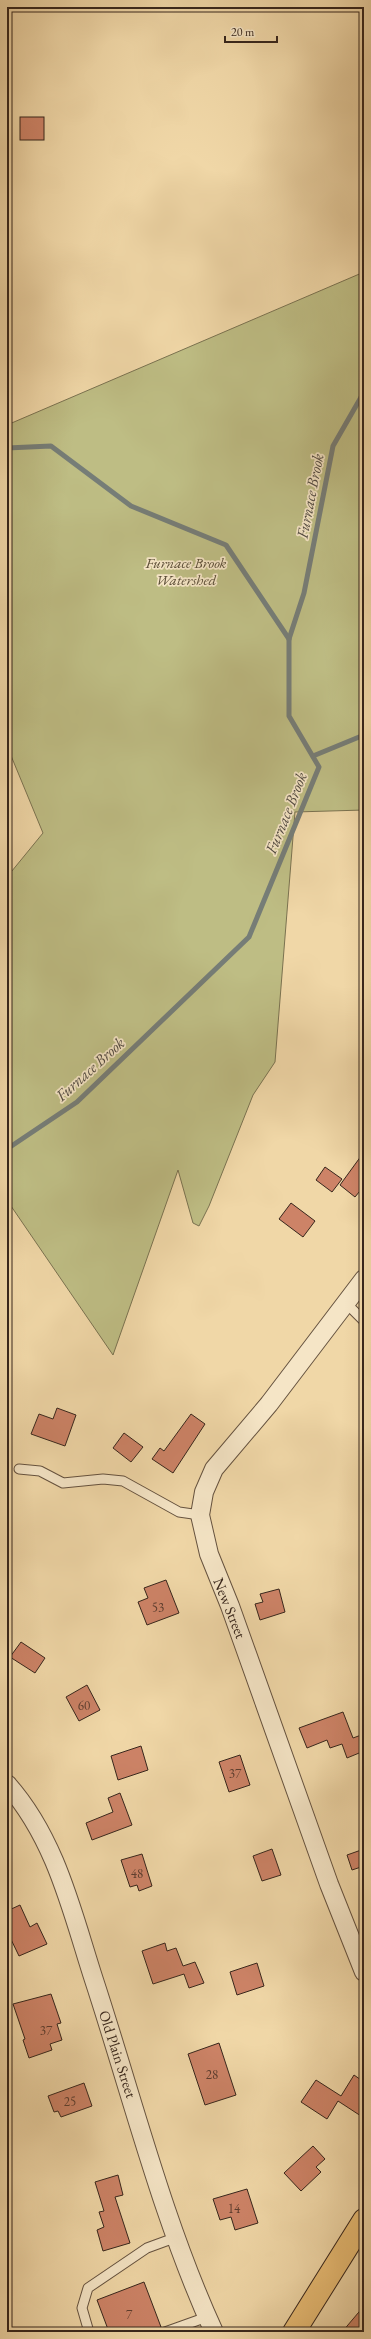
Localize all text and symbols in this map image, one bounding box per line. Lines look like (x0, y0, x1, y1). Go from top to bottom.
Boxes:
scale bar (225, 18, 277, 44)
text: 20 m (231, 24, 255, 40)
water label: Furnace Brook (291, 451, 329, 541)
park label: Furnace Brook Watershed (145, 553, 227, 589)
water label: Furnace Brook (260, 768, 312, 858)
water label: Furnace Brook (50, 1032, 130, 1106)
street label: New Street (209, 1575, 251, 1641)
house number: 53 (152, 1599, 164, 1616)
house number: 60 (78, 1697, 90, 1714)
house number: 37 (229, 1765, 242, 1782)
house number: 48 (131, 1865, 143, 1882)
street label: Old Plain Street (95, 2008, 141, 2101)
house number: 37 (40, 2022, 53, 2039)
house number: 28 (206, 2066, 218, 2083)
house number: 25 (64, 2093, 76, 2110)
house number: 14 (228, 2200, 241, 2217)
house number: 7 (126, 2306, 133, 2323)

